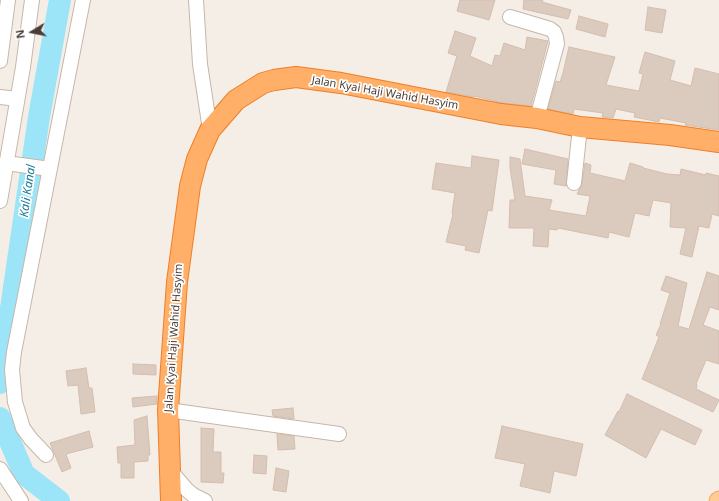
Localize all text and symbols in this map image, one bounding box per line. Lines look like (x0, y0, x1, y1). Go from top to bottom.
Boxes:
north arrow (12, 12, 52, 52)
text: N (12, 28, 28, 40)
street label: Jalan Kyai Haji Wahid Hasyim (311, 74, 459, 112)
water label: Kali Kanal (17, 164, 39, 218)
street label: Jalan Kyai Haji Wahid Hasyim (162, 263, 186, 413)

